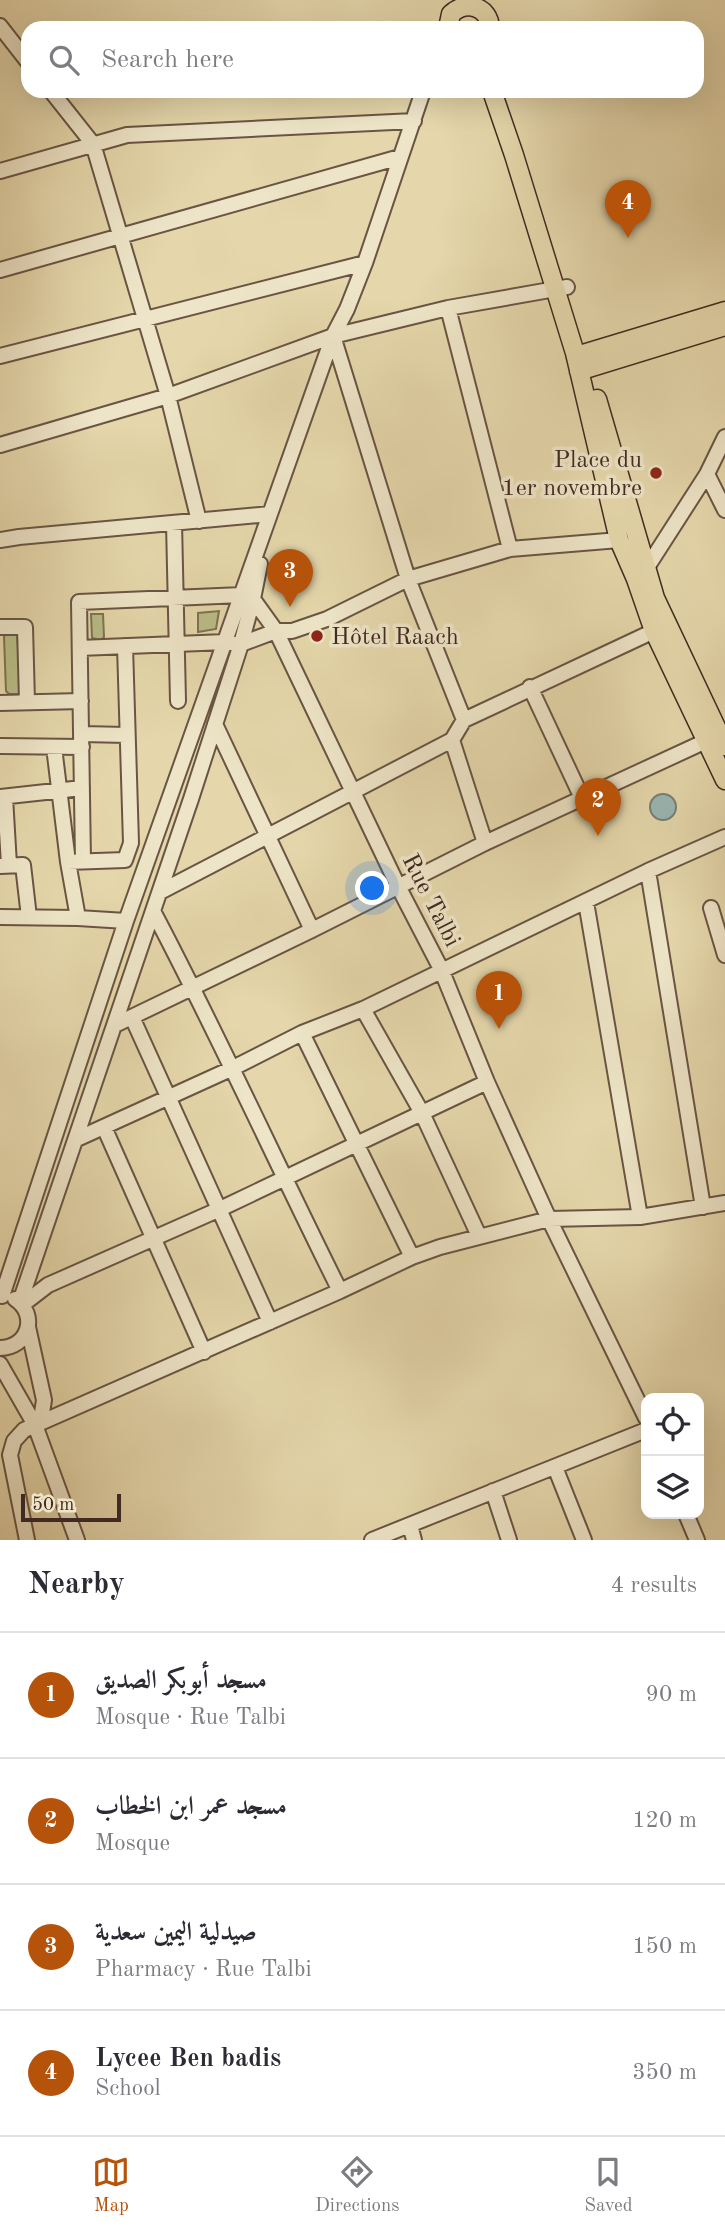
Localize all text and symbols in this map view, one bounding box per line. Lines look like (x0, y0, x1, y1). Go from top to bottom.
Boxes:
search box (21, 21, 704, 98)
icon: search (45, 41, 83, 79)
text: Search here (101, 47, 234, 73)
pin: 4 (605, 180, 651, 238)
place label: Place du 1er novembre (502, 449, 642, 501)
marker: Place du 1er novembre (648, 465, 664, 481)
pin: 3 (267, 549, 313, 607)
place label: Hôtel Raach (331, 626, 459, 650)
marker: Hôtel Raach (309, 628, 325, 644)
pin: 2 (575, 778, 621, 836)
street label: Rue Talbi (397, 851, 464, 951)
your location (355, 871, 389, 905)
pin: 1 (476, 971, 522, 1029)
map controls (641, 1393, 704, 1519)
button: locate (641, 1393, 704, 1456)
button: layers (641, 1456, 704, 1519)
scale bar (21, 1491, 121, 1523)
text: 50 m (32, 1496, 74, 1515)
text: Nearby (28, 1570, 125, 1600)
text: 4 results (611, 1574, 697, 1597)
text: مسجد أبوبكر الصديق (95, 1668, 267, 1694)
text: 1 (44, 1683, 58, 1706)
text: 90 m (646, 1683, 697, 1706)
text: Mosque · Rue Talbi (95, 1706, 286, 1729)
text: مسجد عمر ابن الخطاب (95, 1794, 287, 1820)
text: 2 (44, 1809, 58, 1832)
text: 120 m (632, 1809, 697, 1832)
text: Mosque (95, 1832, 170, 1855)
text: صيدلية اليمين سعدية (95, 1920, 257, 1946)
text: 3 (44, 1935, 58, 1958)
text: 150 m (632, 1935, 697, 1958)
text: Pharmacy · Rue Talbi (95, 1958, 312, 1981)
text: Lycee Ben badis (95, 2046, 281, 2072)
text: 4 (44, 2061, 58, 2084)
text: 350 m (632, 2061, 697, 2084)
text: School (95, 2077, 161, 2100)
tab: Map (92, 2153, 130, 2218)
tab: Directions (315, 2153, 400, 2218)
tab: Saved (584, 2153, 633, 2218)

